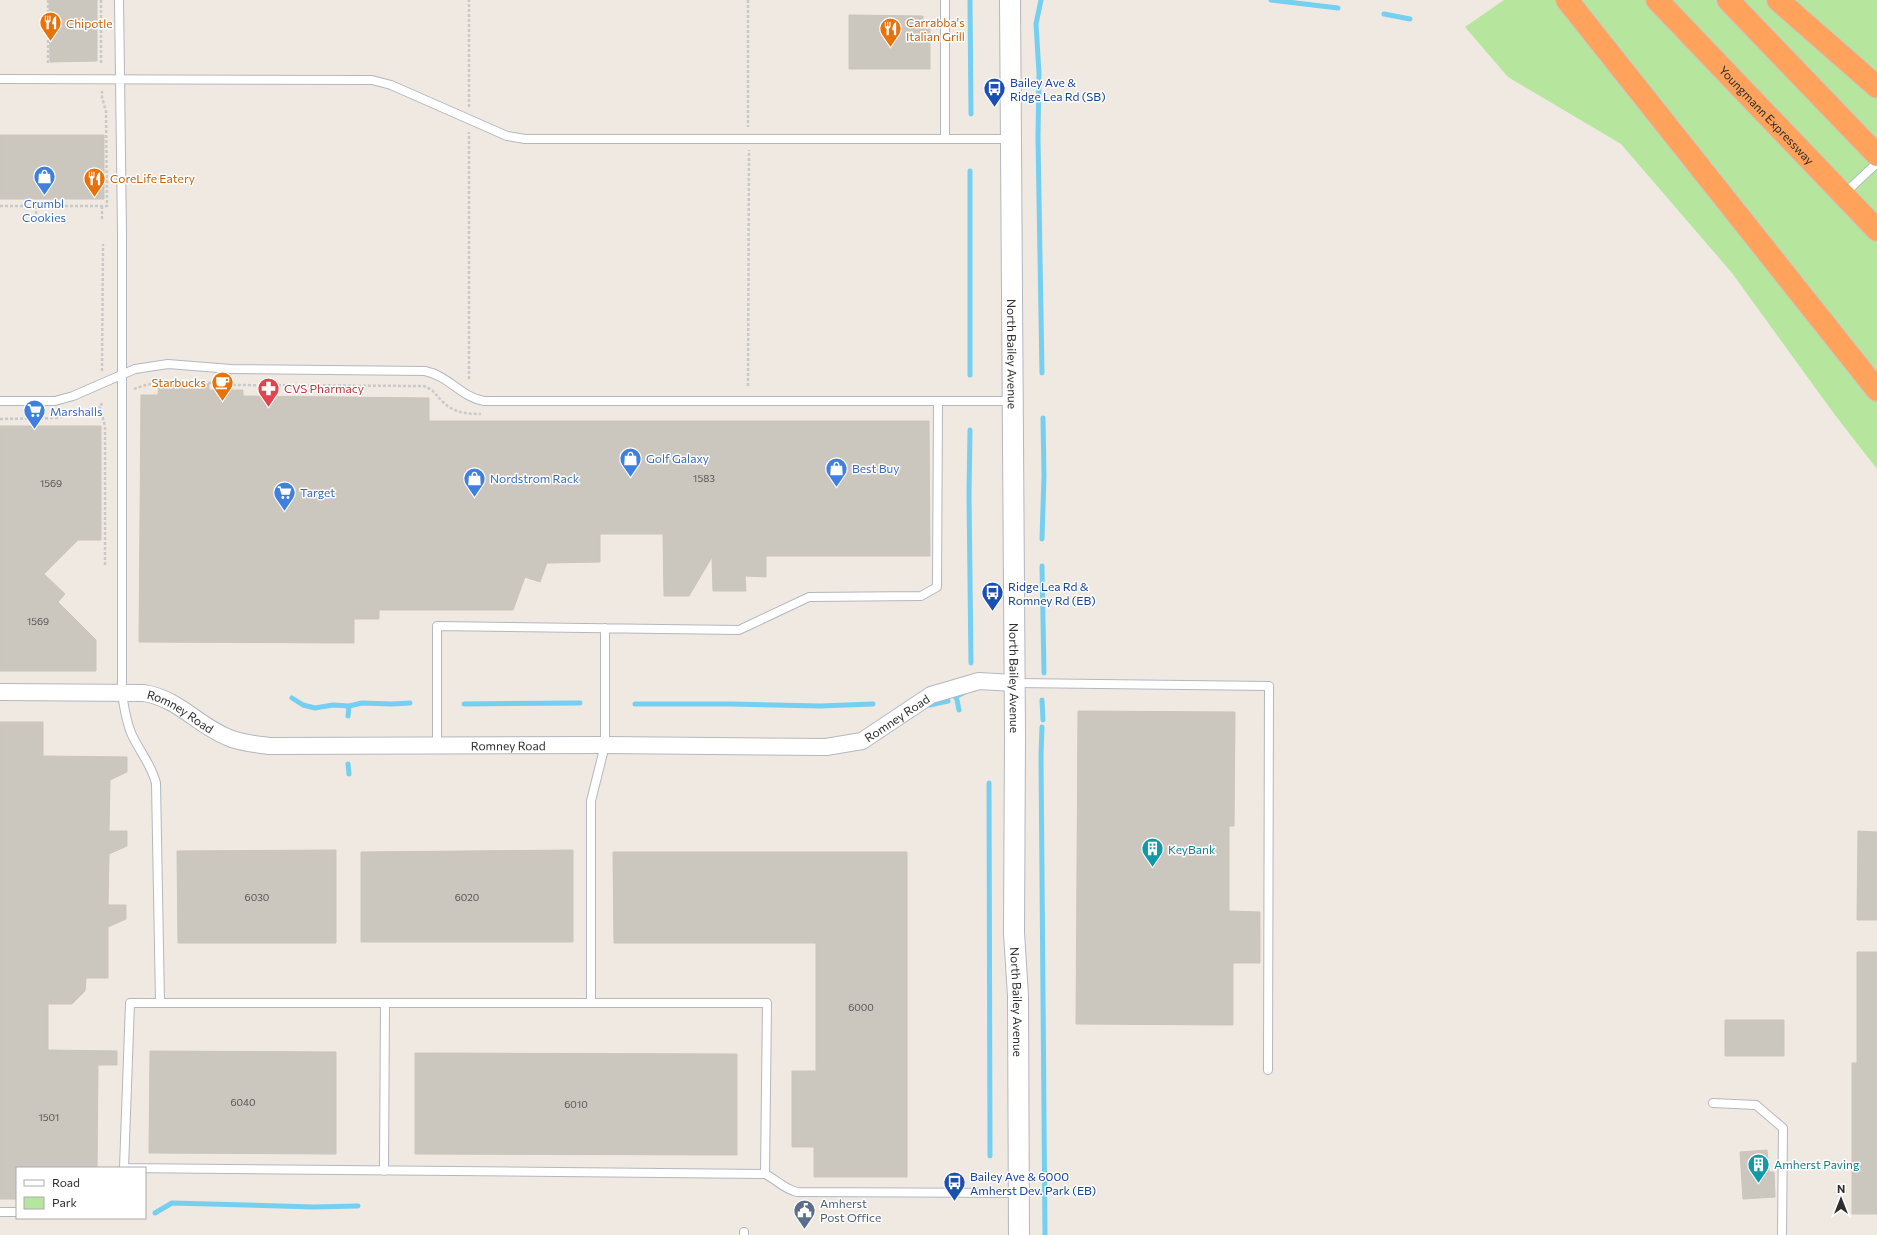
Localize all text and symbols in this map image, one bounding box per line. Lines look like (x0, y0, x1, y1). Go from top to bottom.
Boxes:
restaurant icon: Chipotle (38, 10, 64, 43)
place label: Carrabba's Italian Grill (906, 15, 965, 43)
place label: Chipotle (66, 16, 113, 30)
restaurant icon: Carrabba's Italian Grill (877, 16, 903, 49)
street label: Youngmann Expressway (1717, 63, 1817, 167)
place label: Bailey Ave & Ridge Lea Rd (SB) (1010, 75, 1106, 103)
bus stop icon: Bailey Ave & Ridge Lea Rd (SB) (982, 76, 1008, 109)
shop icon: Crumbl Cookies (31, 163, 57, 196)
restaurant icon: CoreLife Eatery (82, 165, 108, 198)
place label: CoreLife Eatery (110, 171, 195, 185)
place label: Crumbl Cookies (22, 196, 66, 224)
street label: North Bailey Avenue (1005, 299, 1020, 409)
cafe icon: Starbucks (209, 369, 235, 402)
place label: Starbucks (151, 375, 206, 389)
pharmacy icon: CVS Pharmacy (256, 375, 282, 408)
place label: CVS Pharmacy (284, 381, 364, 395)
supermarket icon: Marshalls (22, 398, 48, 431)
place label: Marshalls (50, 404, 102, 418)
shop icon: Golf Galaxy (618, 445, 644, 478)
place label: Golf Galaxy (646, 451, 709, 465)
shop icon: Best Buy (824, 455, 850, 488)
place label: Best Buy (852, 461, 899, 475)
shop icon: Nordstrom Rack (461, 465, 487, 498)
place label: Nordstrom Rack (490, 471, 580, 485)
house number: 1583 (693, 472, 715, 484)
house number: 1569 (40, 477, 62, 489)
supermarket icon: Target (271, 479, 297, 512)
place label: Target (300, 485, 335, 499)
place label: Ridge Lea Rd & Romney Rd (EB) (1008, 579, 1096, 607)
bus stop icon: Ridge Lea Rd & Romney Rd (EB) (979, 580, 1005, 613)
house number: 1569 (27, 615, 49, 627)
street label: North Bailey Avenue (1007, 623, 1022, 733)
street label: Romney Road (146, 687, 216, 736)
street label: Romney Road (862, 691, 932, 744)
street label: Romney Road (471, 738, 546, 752)
building icon: KeyBank (1140, 836, 1166, 869)
place label: KeyBank (1168, 842, 1216, 856)
house number: 6030 (245, 891, 269, 903)
house number: 6020 (455, 891, 479, 903)
street label: North Bailey Avenue (1008, 946, 1025, 1057)
house number: 6000 (848, 1001, 874, 1013)
house number: 6040 (230, 1096, 256, 1108)
house number: 6010 (564, 1098, 588, 1110)
house number: 1501 (39, 1111, 59, 1123)
building icon: Amherst Paving (1745, 1151, 1771, 1184)
place label: Amherst Paving (1774, 1157, 1860, 1171)
legend (16, 1167, 146, 1219)
place label: Bailey Ave & 6000 Amherst Dev. Park (EB) (970, 1169, 1096, 1197)
bus stop icon: Bailey Ave & 6000 Amherst Dev. Park (EB) (941, 1170, 967, 1203)
text: Road (52, 1175, 80, 1189)
north arrow (1821, 1179, 1861, 1219)
text: N (1837, 1182, 1845, 1195)
text: Park (52, 1195, 78, 1209)
place label: Amherst Post Office (820, 1196, 881, 1224)
public building icon: Amherst Post Office (791, 1197, 817, 1230)

